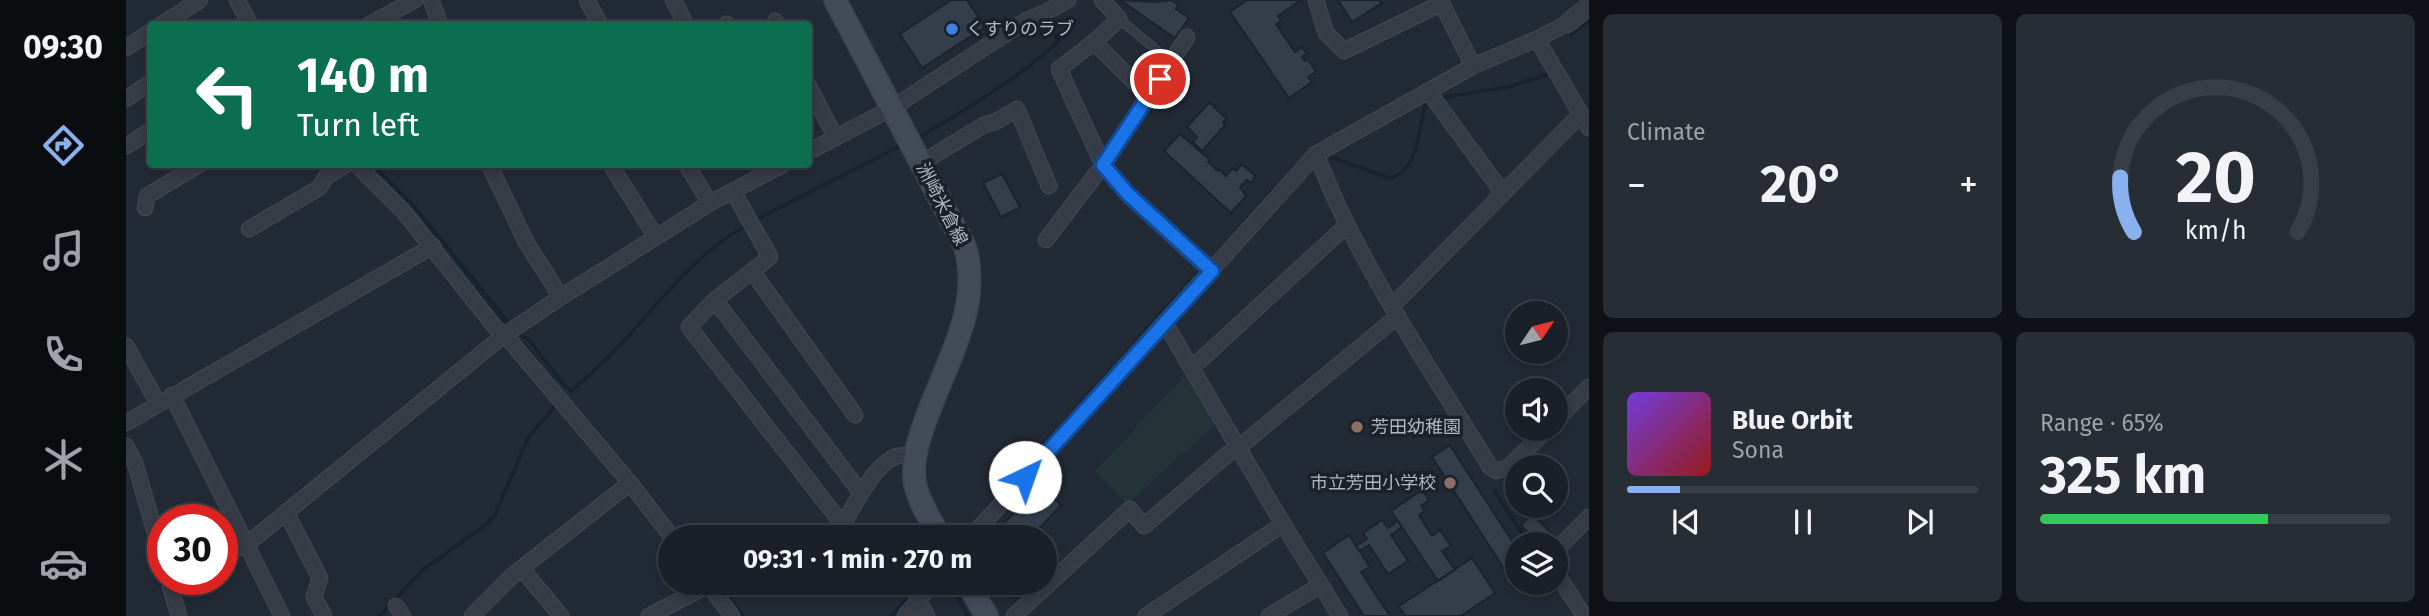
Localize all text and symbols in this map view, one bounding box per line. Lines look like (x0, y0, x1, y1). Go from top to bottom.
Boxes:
place label: くすりのラブ (966, 18, 1074, 40)
marker: くすりのラブ (944, 21, 960, 37)
text: 09:30 (23, 28, 103, 66)
text: 140 m (297, 46, 429, 105)
icon: left (182, 49, 273, 140)
pin (1130, 49, 1190, 109)
icon: arrive (1141, 60, 1179, 98)
text: Turn left (297, 106, 419, 144)
text: Climate (1627, 118, 1706, 146)
icon: directions (39, 121, 88, 170)
text: 20 (2175, 134, 2256, 221)
text: 20° (1760, 153, 1845, 216)
street label: 洲崎米倉線 (912, 159, 972, 249)
text: − (1627, 162, 1646, 208)
text: + (1959, 162, 1978, 208)
text: km/h (2185, 216, 2246, 246)
icon: music (39, 226, 88, 275)
north arrow (1505, 301, 1568, 364)
map controls (1505, 301, 1568, 595)
icon: phone (39, 330, 88, 379)
button: sound (1505, 378, 1568, 441)
text: Blue Orbit (1732, 405, 1852, 436)
text: Range · 65% (2040, 409, 2164, 437)
place label: 芳田幼稚園 (1371, 416, 1461, 438)
marker: 芳田幼稚園 (1349, 419, 1365, 435)
icon: climate (39, 435, 88, 484)
text: Sona (1732, 436, 1784, 464)
position arrow (988, 440, 1062, 514)
text: 325 km (2040, 444, 2206, 507)
button: search (1505, 455, 1568, 518)
place label: 市立芳田小学校 (1310, 472, 1436, 494)
marker: 市立芳田小学校 (1442, 475, 1458, 491)
icon: previous (1667, 503, 1705, 541)
icon: pause (1784, 503, 1822, 541)
icon: next (1901, 503, 1939, 541)
speed limit sign: 30 (147, 504, 238, 595)
button: layers (1505, 532, 1568, 595)
icon: car (39, 539, 88, 588)
text: 09:31 · 1 min · 270 m (743, 544, 972, 575)

